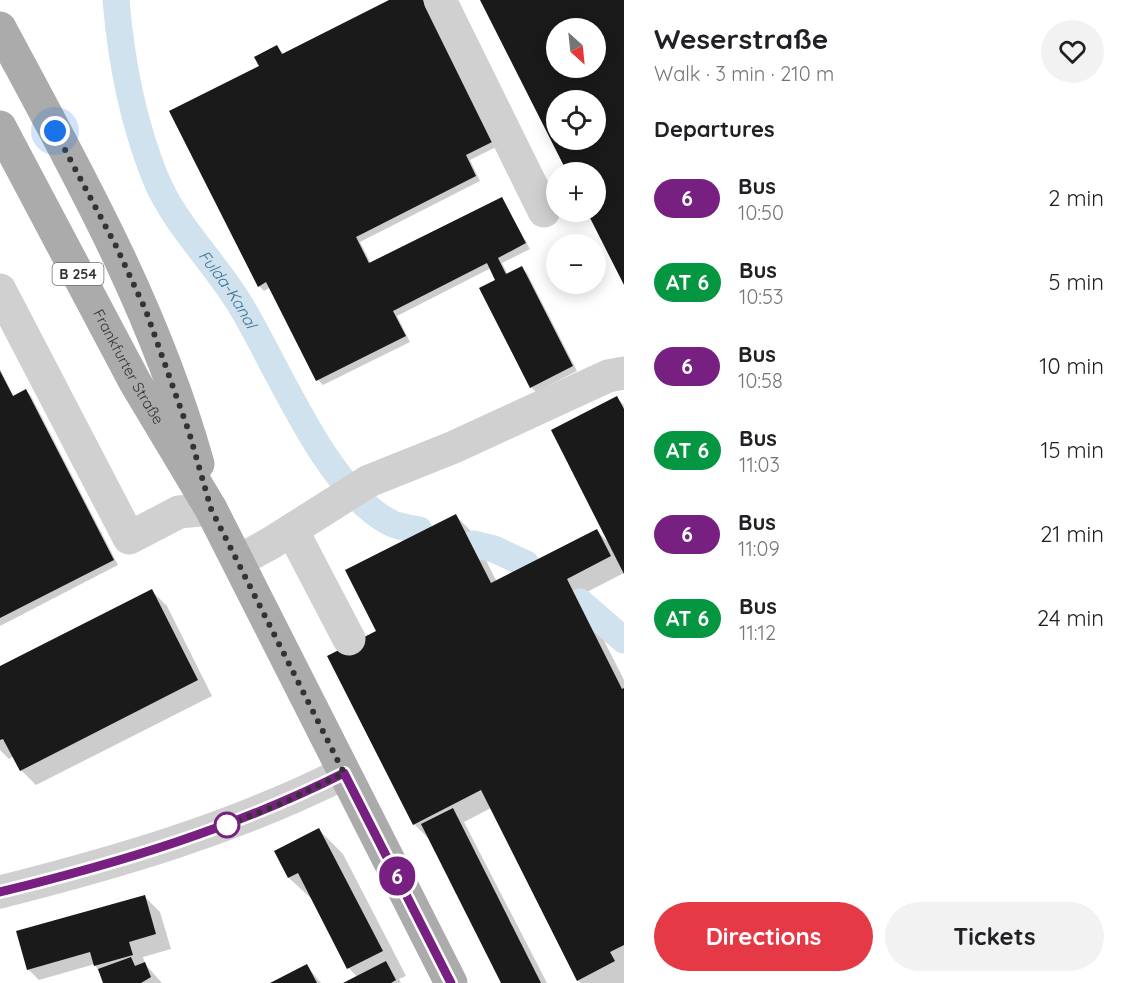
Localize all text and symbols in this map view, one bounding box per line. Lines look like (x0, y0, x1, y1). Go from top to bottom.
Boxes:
north arrow (546, 18, 606, 78)
map controls (546, 18, 606, 294)
button: heart (1041, 20, 1104, 83)
text: Weserstraße (654, 21, 828, 56)
text: Walk · 3 min · 210 m (654, 61, 834, 86)
button: locate (546, 90, 606, 150)
text: Departures (654, 115, 775, 143)
your location (40, 116, 70, 146)
button: + (546, 162, 606, 222)
text: Bus (738, 172, 776, 200)
text: 2 min (1048, 184, 1104, 212)
text: 6 (681, 185, 693, 211)
text: 10:50 (738, 200, 784, 225)
button: − (546, 234, 606, 294)
water label: Fulda-Kanal (194, 246, 263, 333)
text: Bus (739, 256, 777, 284)
road number: B 254 (52, 263, 104, 285)
text: 5 min (1049, 268, 1104, 296)
text: AT 6 (666, 269, 709, 295)
text: 10:53 (739, 284, 783, 309)
street label: Frankfurter Straße (89, 306, 168, 428)
text: Bus (738, 340, 776, 368)
text: 10 min (1039, 352, 1104, 380)
text: 6 (681, 353, 693, 379)
text: 10:58 (738, 368, 783, 393)
text: Bus (739, 424, 777, 452)
text: 15 min (1040, 436, 1104, 464)
text: AT 6 (666, 437, 709, 463)
text: 11:03 (739, 452, 780, 477)
text: Bus (738, 508, 776, 536)
text: 21 min (1040, 520, 1104, 548)
text: 6 (681, 521, 693, 547)
text: 11:09 (738, 536, 780, 561)
text: Bus (739, 592, 777, 620)
text: 24 min (1037, 604, 1104, 632)
text: AT 6 (666, 605, 709, 631)
text: 11:12 (739, 620, 776, 645)
unlabelled marker (214, 812, 240, 838)
line badge: 6 (378, 856, 416, 896)
text: 6 (391, 863, 403, 889)
button: Directions (654, 902, 873, 971)
button: Tickets (885, 902, 1104, 971)

